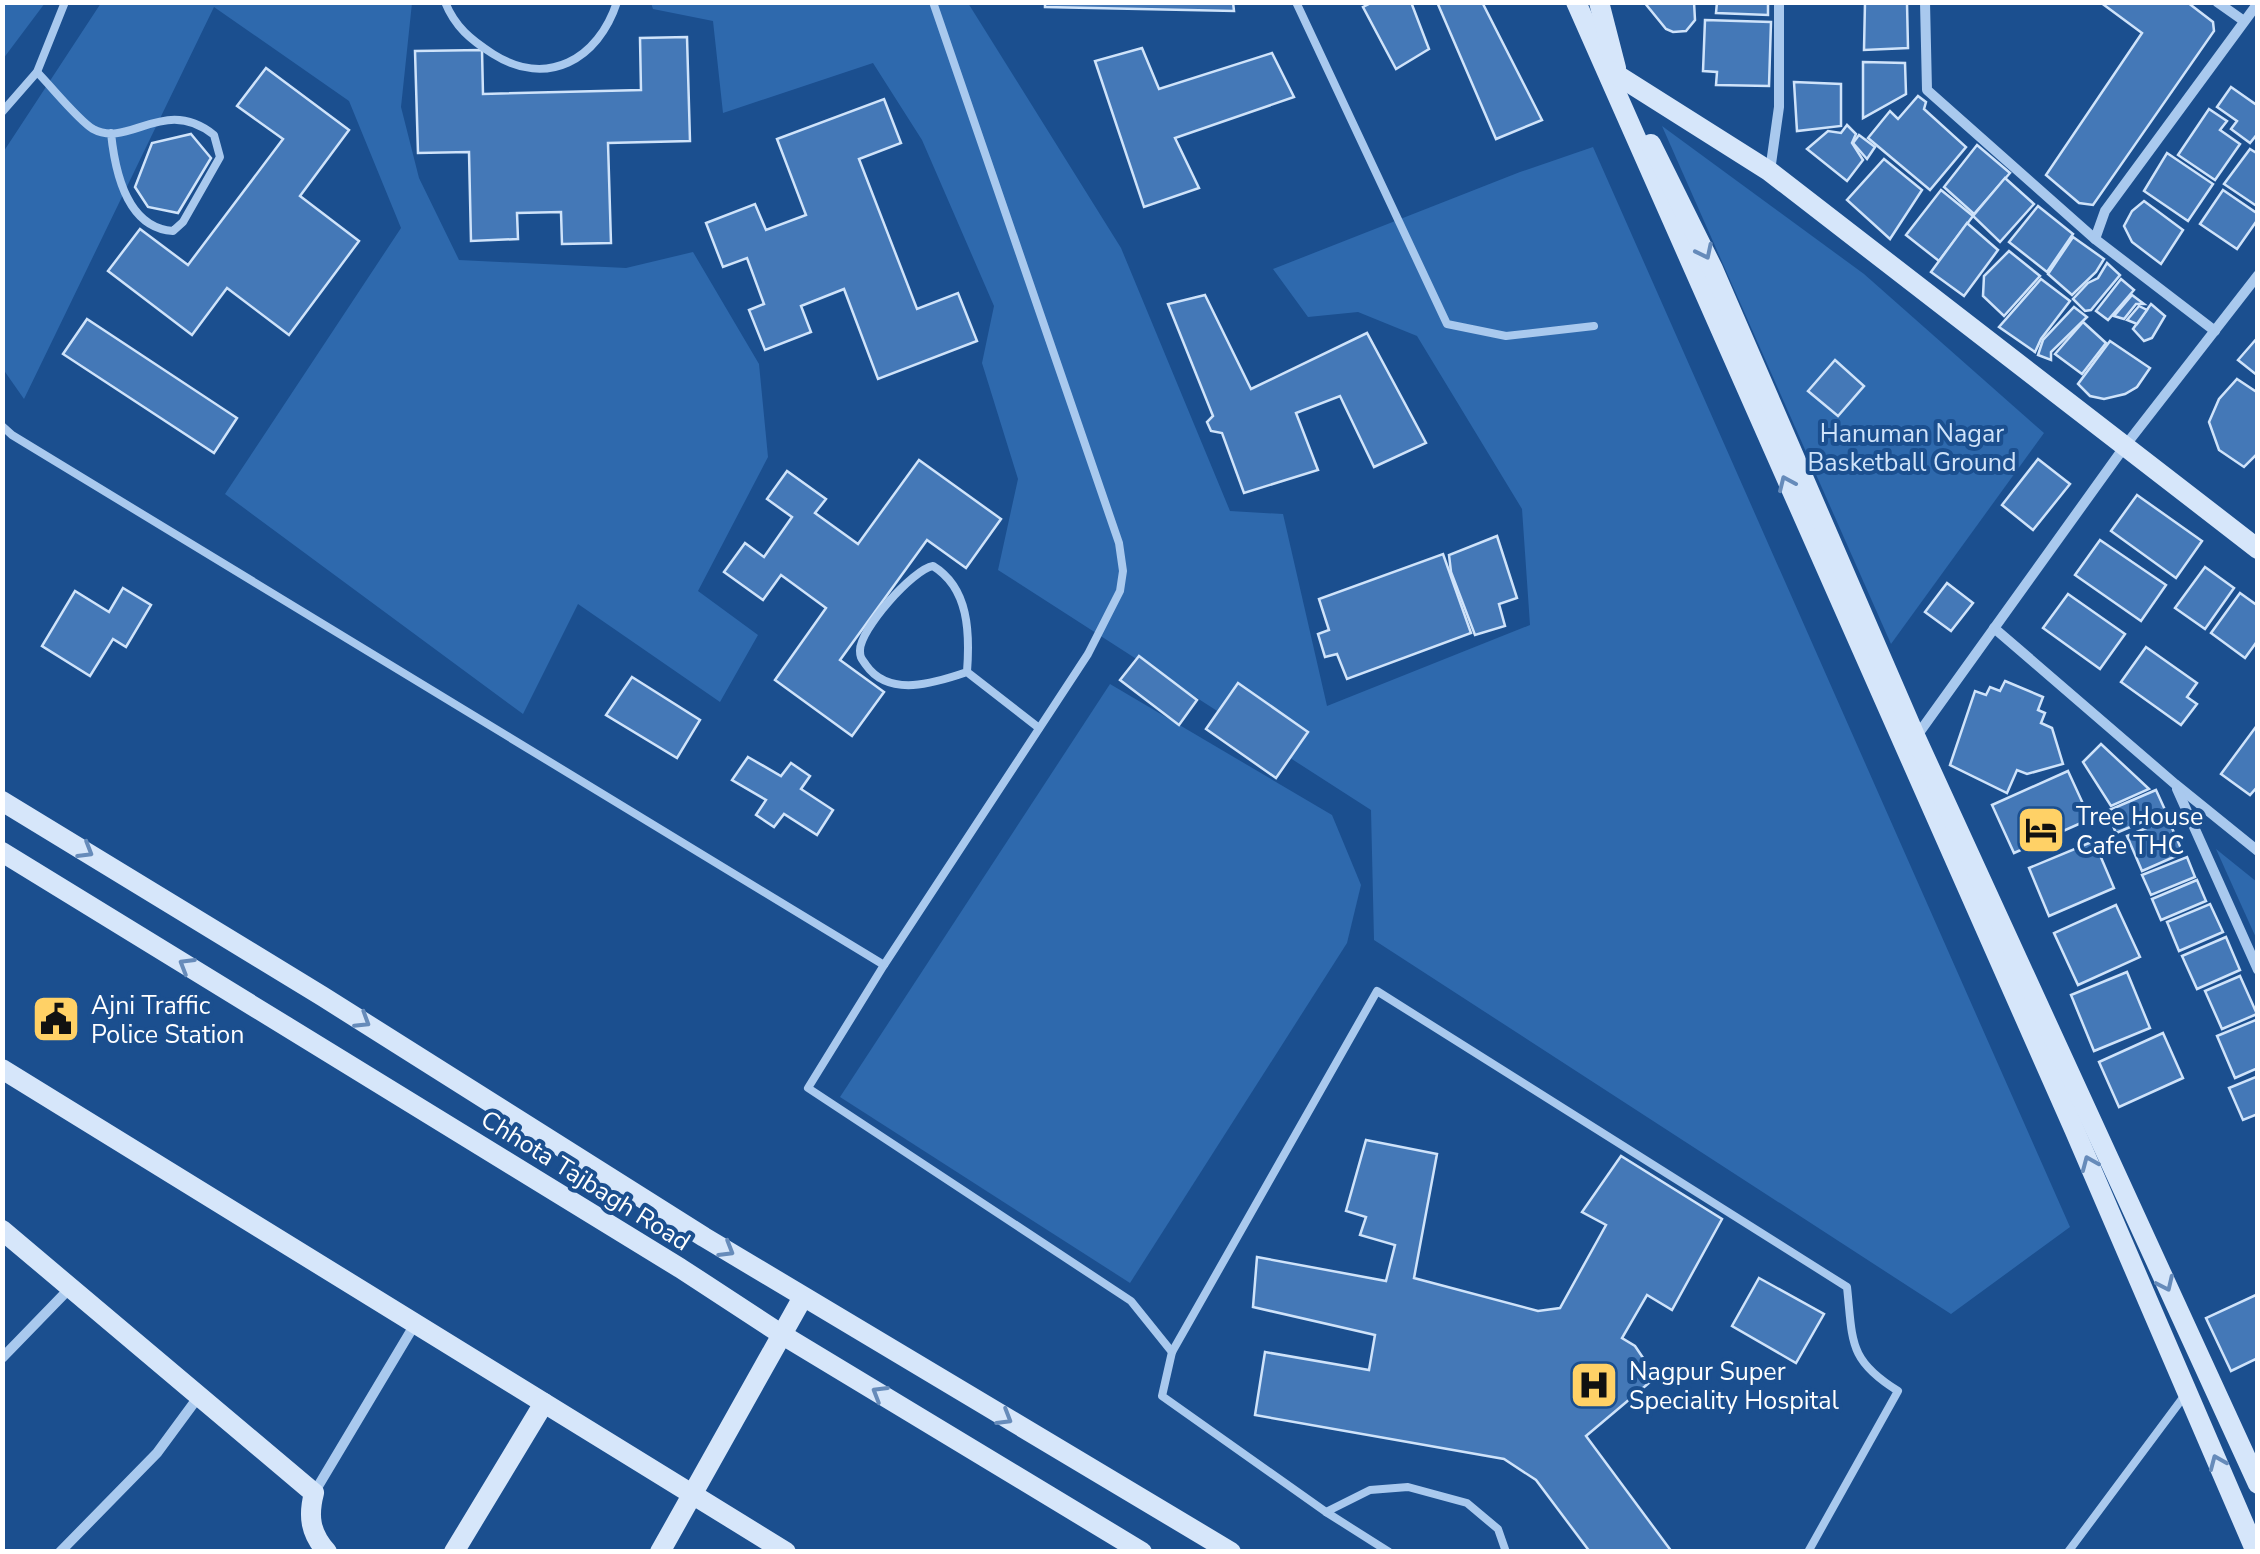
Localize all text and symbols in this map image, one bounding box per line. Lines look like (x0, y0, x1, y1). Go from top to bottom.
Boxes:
one-way arrow (1692, 242, 1712, 260)
park label: Hanuman Nagar Basketball Ground (1807, 417, 2017, 480)
one-way arrow (1778, 475, 1798, 493)
place label: Tree House Cafe THC (2076, 800, 2203, 863)
hotel icon: Tree House Cafe THC (2015, 804, 2067, 856)
one-way arrow (75, 839, 93, 858)
one-way arrow (179, 958, 197, 977)
place label: Ajni Traffic Police Station (91, 989, 244, 1052)
public building icon: Ajni Traffic Police Station (30, 993, 82, 1045)
one-way arrow (352, 1009, 370, 1028)
street label: Chhota Tajbagh Road (474, 1103, 697, 1259)
one-way arrow (2081, 1155, 2101, 1173)
one-way arrow (716, 1238, 734, 1257)
one-way arrow (2154, 1274, 2174, 1292)
place label: Nagpur Super Speciality Hospital (1629, 1355, 1840, 1418)
hospital icon: Nagpur Super Speciality Hospital (1568, 1359, 1620, 1411)
one-way arrow (872, 1386, 890, 1405)
one-way arrow (994, 1406, 1012, 1425)
one-way arrow (2209, 1454, 2229, 1472)

